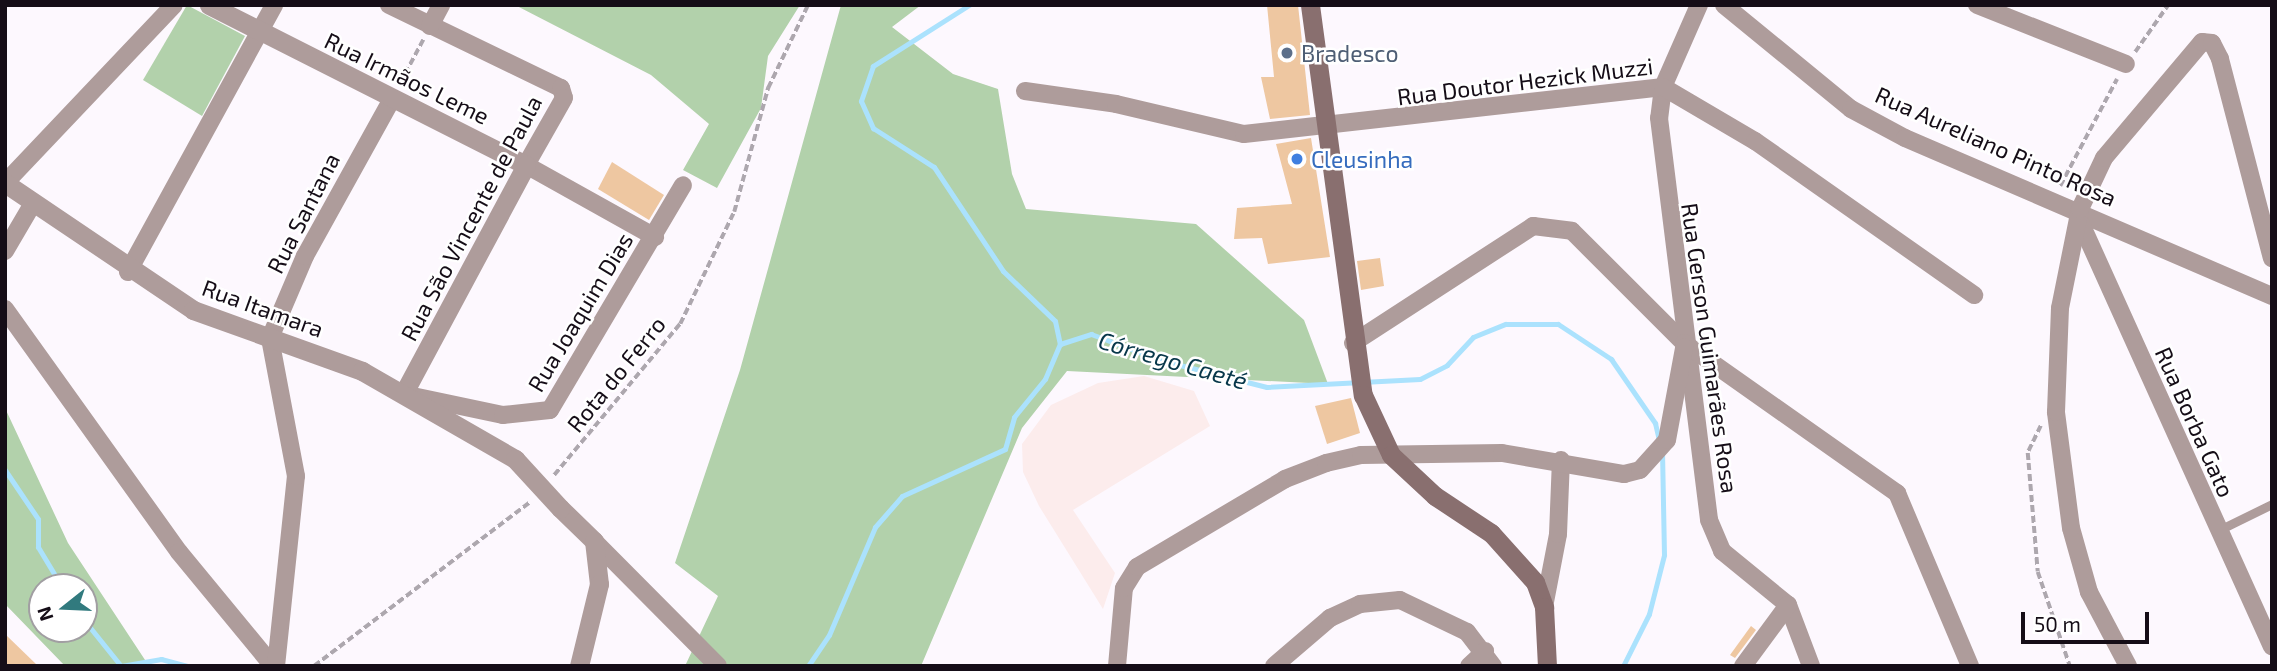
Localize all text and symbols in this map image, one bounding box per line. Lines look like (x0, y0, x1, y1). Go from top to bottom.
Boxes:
street label: Rua Irmãos Leme (320, 26, 494, 130)
place label: Bradesco (1301, 39, 1398, 67)
marker: Bradesco (1279, 45, 1295, 61)
street label: Rua Doutor Hezick Muzzi (1395, 52, 1655, 110)
street label: Rua Aureliano Pinto Rosa (1871, 80, 2121, 212)
street label: Rua São Vincente de Paula (394, 90, 548, 346)
place label: Cleusinha (1311, 145, 1413, 173)
street label: Rua Santana (261, 148, 345, 278)
marker: Cleusinha (1289, 151, 1305, 167)
street label: Rua Gerson Guimarães Rosa (1676, 201, 1744, 495)
street label: Rua Joaquim Dias (522, 227, 638, 397)
street label: Rua Itamara (199, 273, 327, 343)
street label: Rota do Ferro (561, 311, 671, 437)
water label: Córrego Caeté (1095, 325, 1251, 395)
street label: Rua Borba Gato (2150, 343, 2240, 501)
north arrow (28, 573, 98, 643)
scale bar (2025, 598, 2153, 642)
text: N (31, 604, 58, 624)
text: 50 m (2034, 611, 2081, 636)

